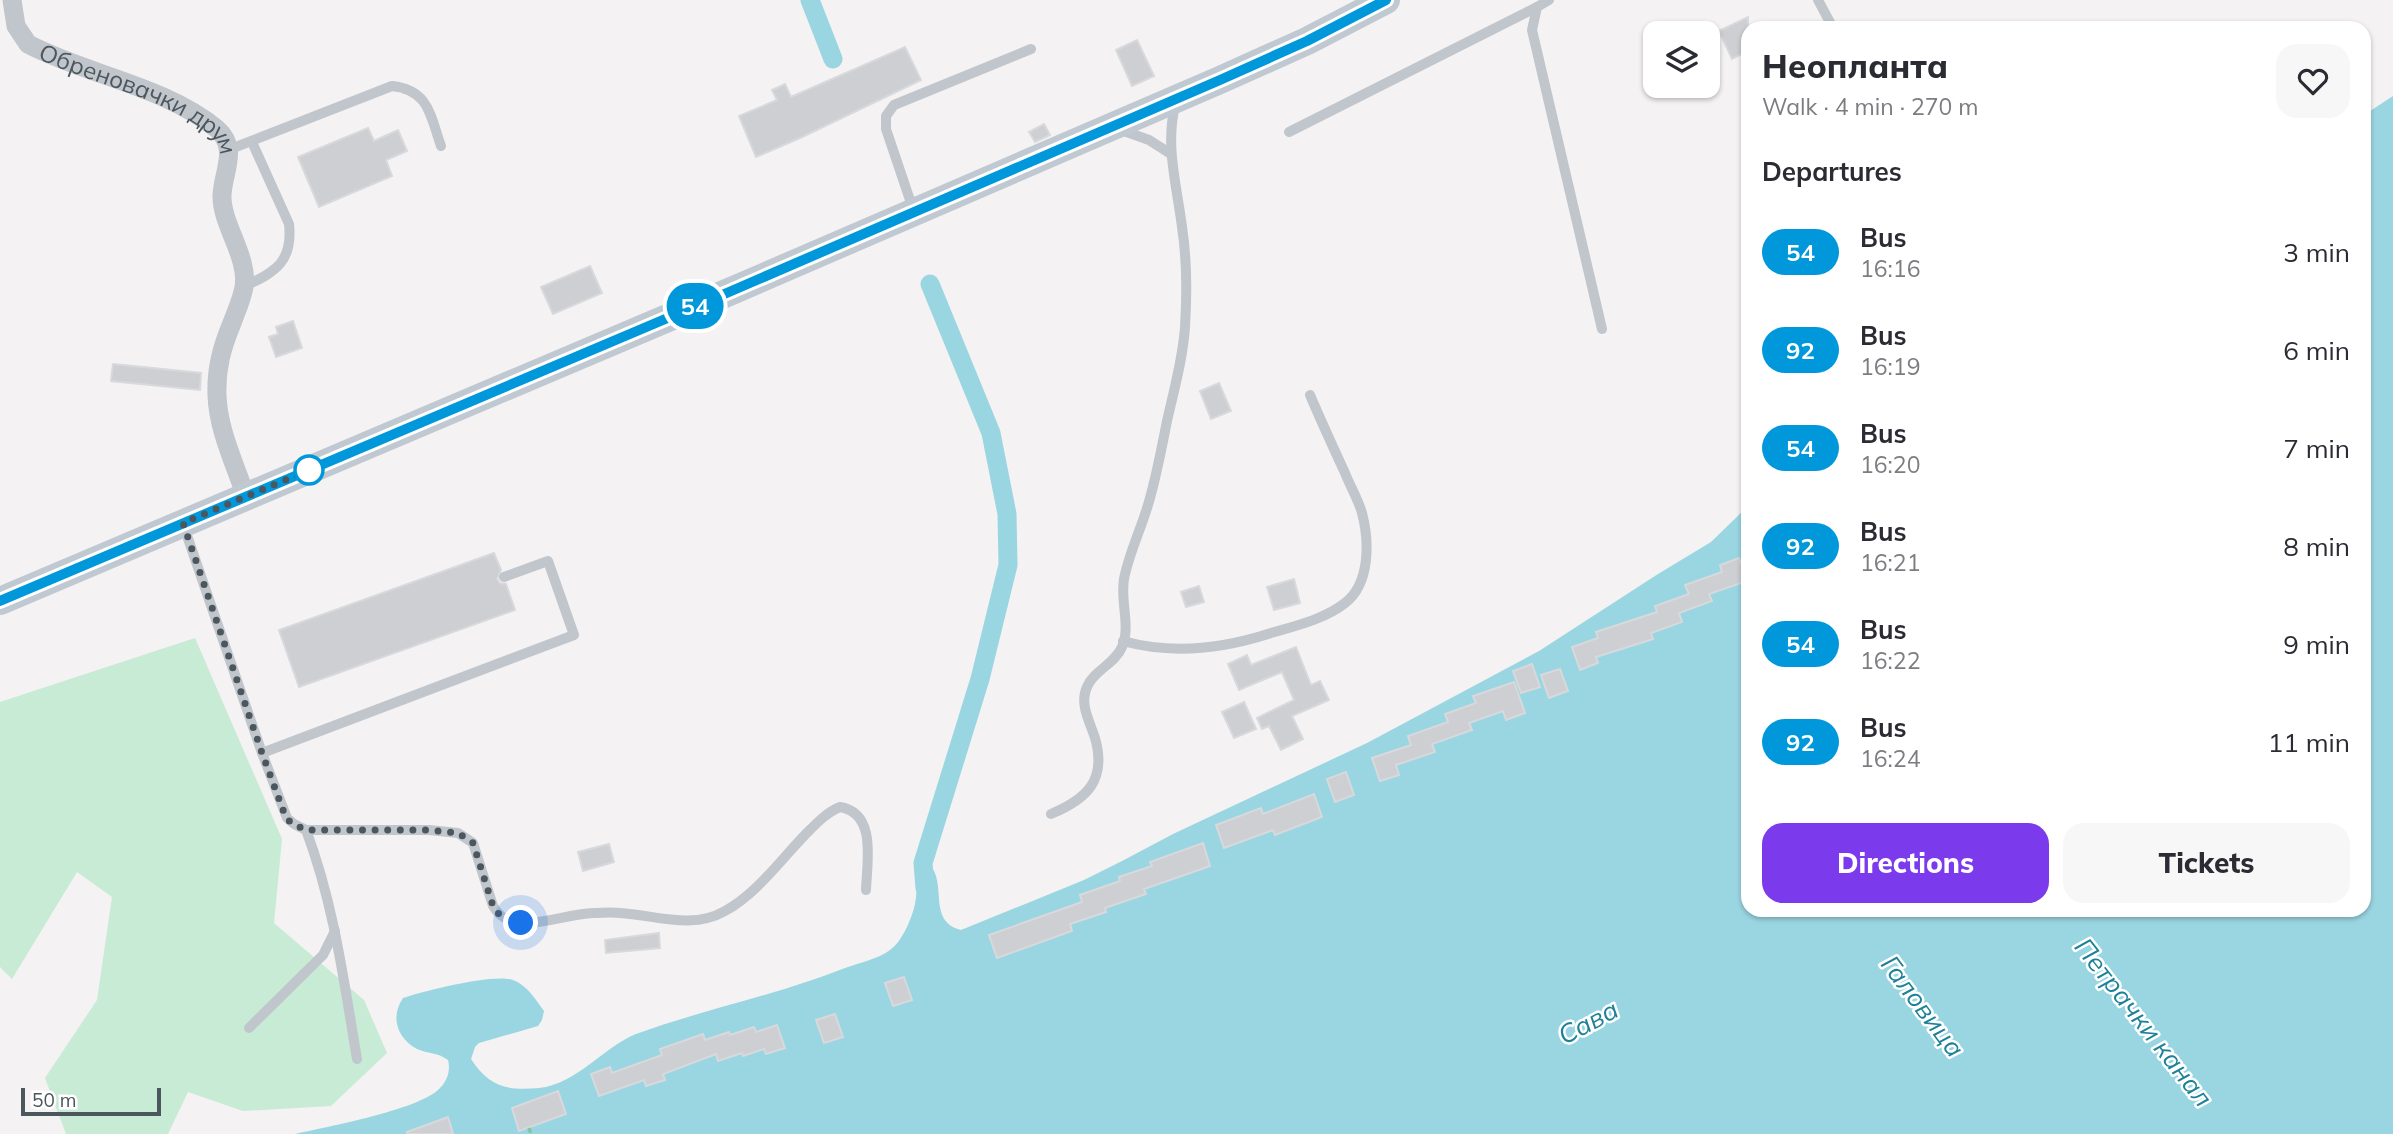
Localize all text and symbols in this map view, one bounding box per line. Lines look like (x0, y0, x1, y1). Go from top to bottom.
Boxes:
map controls (1643, 21, 1720, 98)
button: layers (1643, 21, 1720, 98)
street label: Обреновачки друм (35, 37, 244, 157)
button: heart (2276, 44, 2350, 118)
text: Неопланта (1762, 45, 1948, 86)
text: Walk · 4 min · 270 m (1762, 92, 1979, 121)
text: Departures (1762, 155, 1902, 188)
text: Bus (1860, 221, 1906, 254)
text: 3 min (2283, 236, 2350, 269)
text: 54 (1786, 237, 1815, 267)
text: 16:16 (1860, 254, 1920, 283)
line badge: 54 (664, 283, 726, 329)
text: 54 (681, 291, 709, 321)
text: Bus (1860, 319, 1906, 352)
text: 6 min (2283, 334, 2350, 367)
text: 92 (1786, 335, 1815, 365)
text: 16:19 (1860, 352, 1920, 381)
text: Bus (1860, 417, 1906, 450)
text: 7 min (2283, 432, 2350, 465)
text: 54 (1786, 433, 1815, 463)
text: 16:20 (1860, 450, 1920, 479)
unlabelled marker (294, 455, 324, 485)
text: Bus (1860, 515, 1906, 548)
text: 8 min (2283, 530, 2350, 563)
text: 92 (1786, 531, 1815, 561)
text: 16:21 (1860, 548, 1920, 577)
text: Bus (1860, 613, 1906, 646)
text: 9 min (2283, 628, 2350, 661)
text: 54 (1786, 629, 1815, 659)
text: 16:22 (1860, 646, 1920, 675)
text: Bus (1860, 711, 1906, 744)
text: 11 min (2268, 726, 2350, 759)
text: 92 (1786, 727, 1815, 757)
text: 16:24 (1860, 744, 1920, 773)
button: Directions (1762, 823, 2049, 903)
button: Tickets (2063, 823, 2350, 903)
your location (503, 905, 538, 940)
water label: Петрачки канал (2068, 931, 2220, 1113)
water label: Галовица (1874, 949, 1972, 1063)
water label: Сава (1552, 992, 1624, 1052)
scale bar (21, 1085, 161, 1117)
text: 50 m (32, 1088, 76, 1112)

